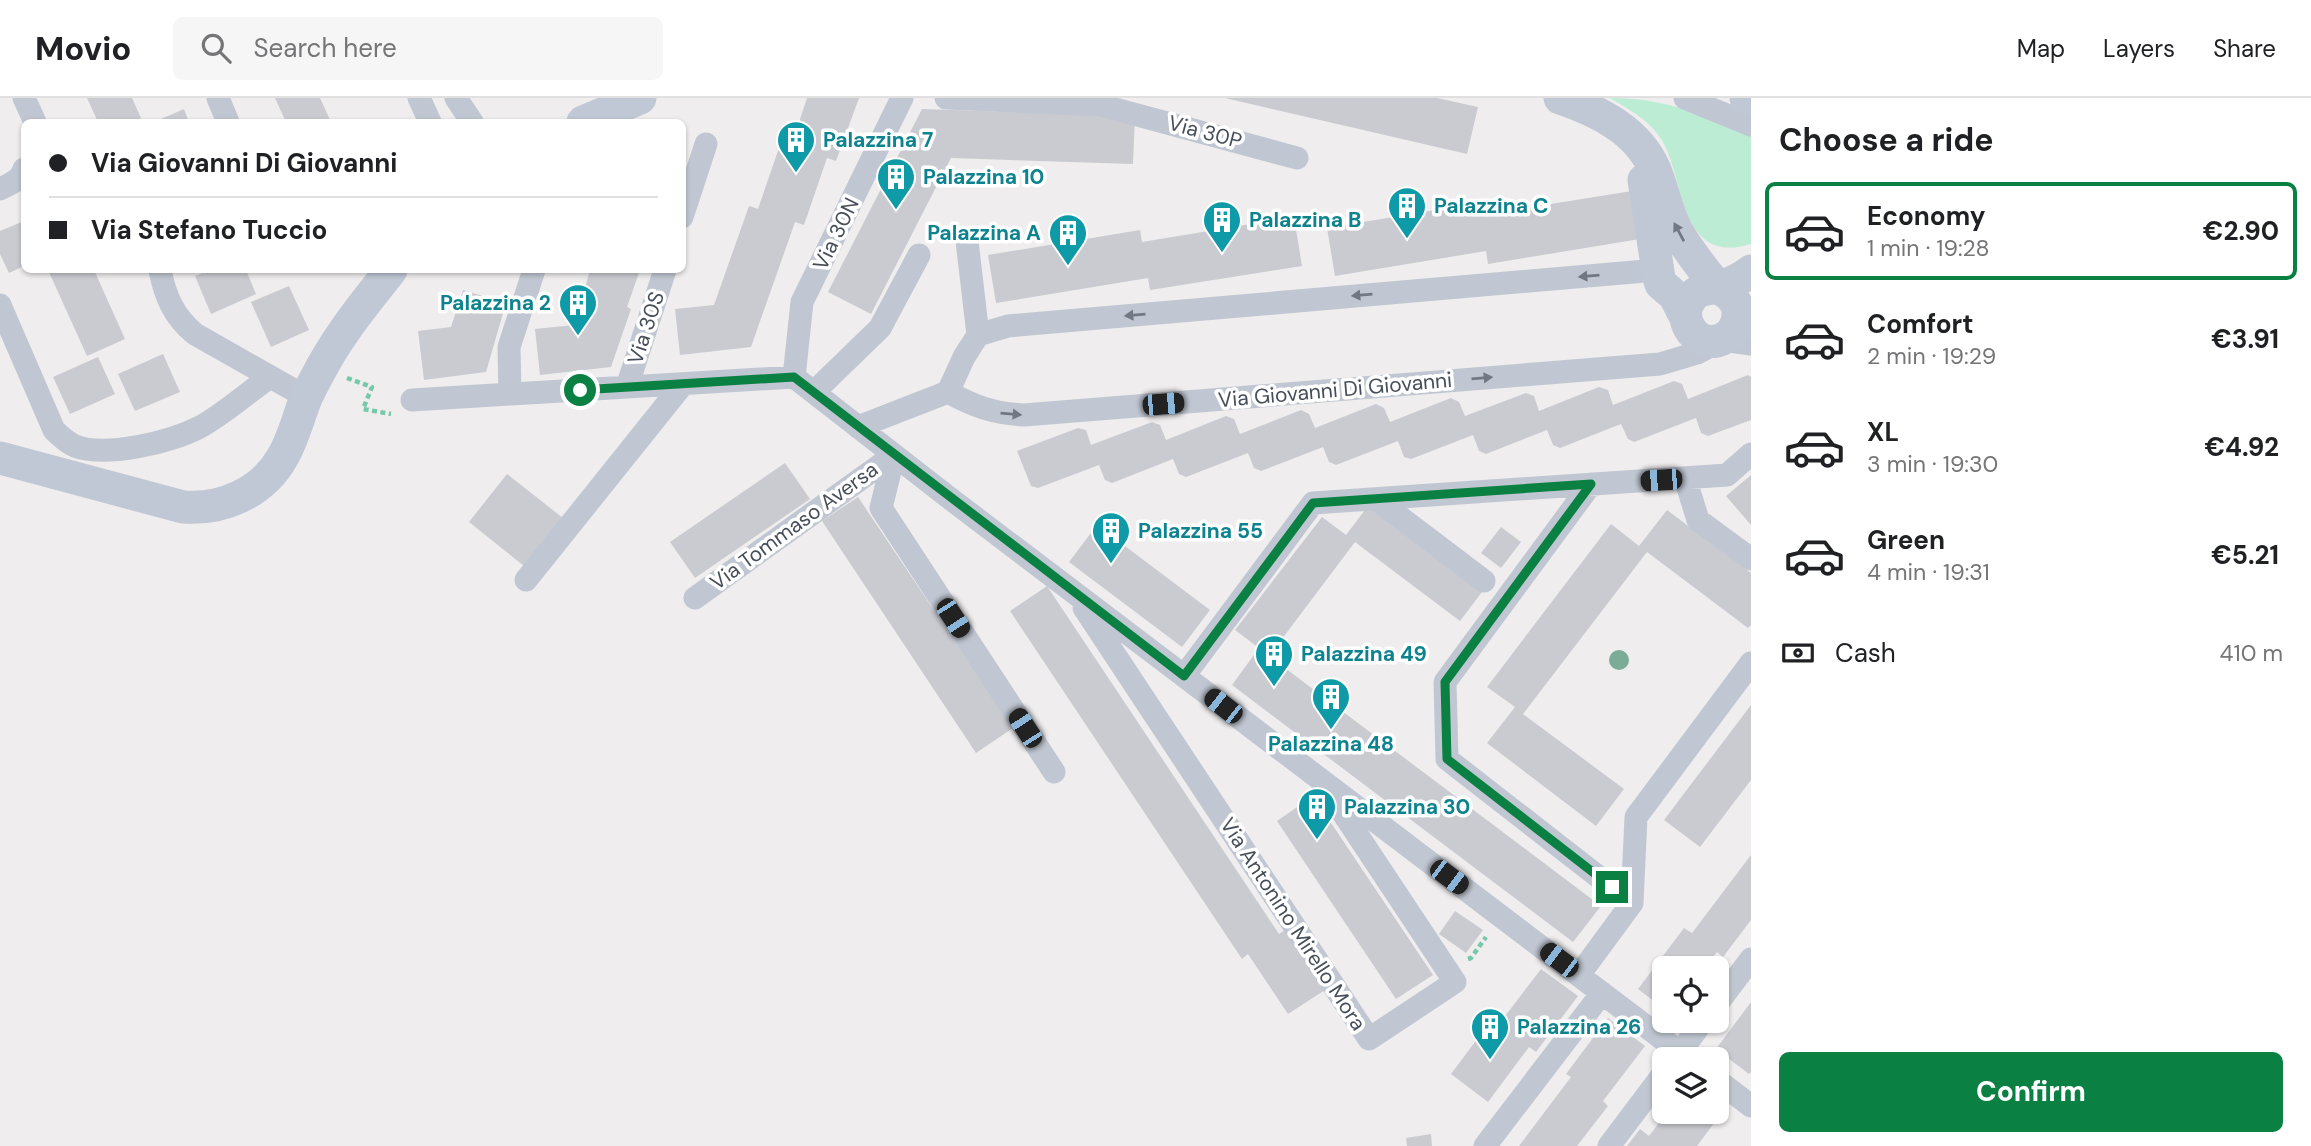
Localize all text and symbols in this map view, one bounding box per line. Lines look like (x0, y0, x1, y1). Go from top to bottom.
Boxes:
search box (173, 17, 663, 80)
text: Movio (35, 27, 131, 70)
icon: search (197, 29, 235, 67)
text: Search here (253, 31, 397, 65)
text: Map (2017, 33, 2065, 64)
text: Layers (2103, 33, 2175, 64)
text: Share (2213, 33, 2276, 64)
street label: Via 30P (1165, 109, 1245, 155)
building icon: Palazzina 7 (775, 119, 817, 174)
text: Choose a ride (1779, 119, 1994, 161)
place label: Palazzina 7 (823, 126, 933, 154)
text: Via Giovanni Di Giovanni (91, 146, 397, 180)
building icon: Palazzina 10 (875, 156, 917, 211)
place label: Palazzina 10 (923, 163, 1044, 191)
building icon: Palazzina C (1386, 185, 1428, 240)
place label: Palazzina C (1434, 192, 1548, 220)
street label: Via 30N (806, 193, 866, 275)
building icon: Palazzina B (1201, 199, 1243, 254)
text: Economy (1867, 199, 1985, 233)
icon: car (1783, 200, 1846, 263)
place label: Palazzina B (1249, 206, 1361, 234)
building icon: Palazzina A (1047, 212, 1089, 267)
text: Via Stefano Tuccio (91, 213, 327, 247)
text: €2.90 (2203, 214, 2279, 248)
place label: Palazzina A (927, 219, 1041, 247)
one-way arrow (1673, 222, 1685, 242)
text: 1 min · 19:28 (1867, 233, 1989, 263)
one-way arrow (1577, 271, 1599, 282)
building icon: Palazzina 2 (557, 282, 599, 337)
street label: Via 30S (621, 288, 671, 368)
place label: Palazzina 2 (440, 289, 551, 317)
one-way arrow (1351, 290, 1373, 301)
text: Comfort (1867, 307, 1973, 341)
icon: car (1783, 308, 1846, 371)
one-way arrow (1124, 310, 1146, 321)
text: €3.91 (2211, 322, 2279, 356)
text: 2 min · 19:29 (1867, 341, 1996, 371)
street label: Via Giovanni Di Giovanni (1217, 366, 1453, 414)
one-way arrow (1471, 373, 1493, 384)
route start (564, 374, 596, 406)
car (1142, 392, 1185, 416)
one-way arrow (1000, 409, 1022, 420)
text: XL (1867, 415, 1899, 449)
icon: car (1783, 416, 1846, 479)
text: €4.92 (2204, 430, 2279, 464)
text: 3 min · 19:30 (1867, 449, 1998, 479)
street label: Via Tommaso Aversa (704, 456, 884, 596)
car (1640, 468, 1683, 492)
building icon: Palazzina 55 (1090, 510, 1132, 565)
place label: Palazzina 55 (1138, 517, 1263, 545)
text: Green (1867, 523, 1945, 557)
icon: car (1783, 524, 1846, 587)
text: €5.21 (2211, 538, 2279, 572)
text: 4 min · 19:31 (1867, 557, 1990, 587)
car (933, 595, 974, 641)
building icon: Palazzina 49 (1253, 633, 1295, 688)
icon: cash (1779, 634, 1817, 672)
text: Cash (1835, 636, 1896, 670)
text: 410 m (2220, 638, 2283, 668)
place label: Palazzina 49 (1301, 640, 1427, 668)
building icon: Palazzina 48 (1310, 676, 1352, 731)
car (1200, 685, 1247, 727)
car (1005, 705, 1046, 751)
place label: Palazzina 48 (1268, 730, 1394, 758)
building icon: Palazzina 30 (1296, 786, 1338, 841)
place label: Palazzina 30 (1344, 793, 1470, 821)
street label: Via Antonino Mirello Mora (1214, 812, 1372, 1036)
car (1426, 856, 1473, 898)
route end (1596, 871, 1628, 903)
car (1536, 939, 1583, 981)
map controls (1652, 956, 1729, 1124)
button: locate (1652, 956, 1729, 1033)
building icon: Palazzina 26 (1469, 1006, 1511, 1061)
place label: Palazzina 26 (1517, 1013, 1641, 1041)
button: layers (1652, 1047, 1729, 1124)
button: Confirm (1779, 1052, 2283, 1132)

